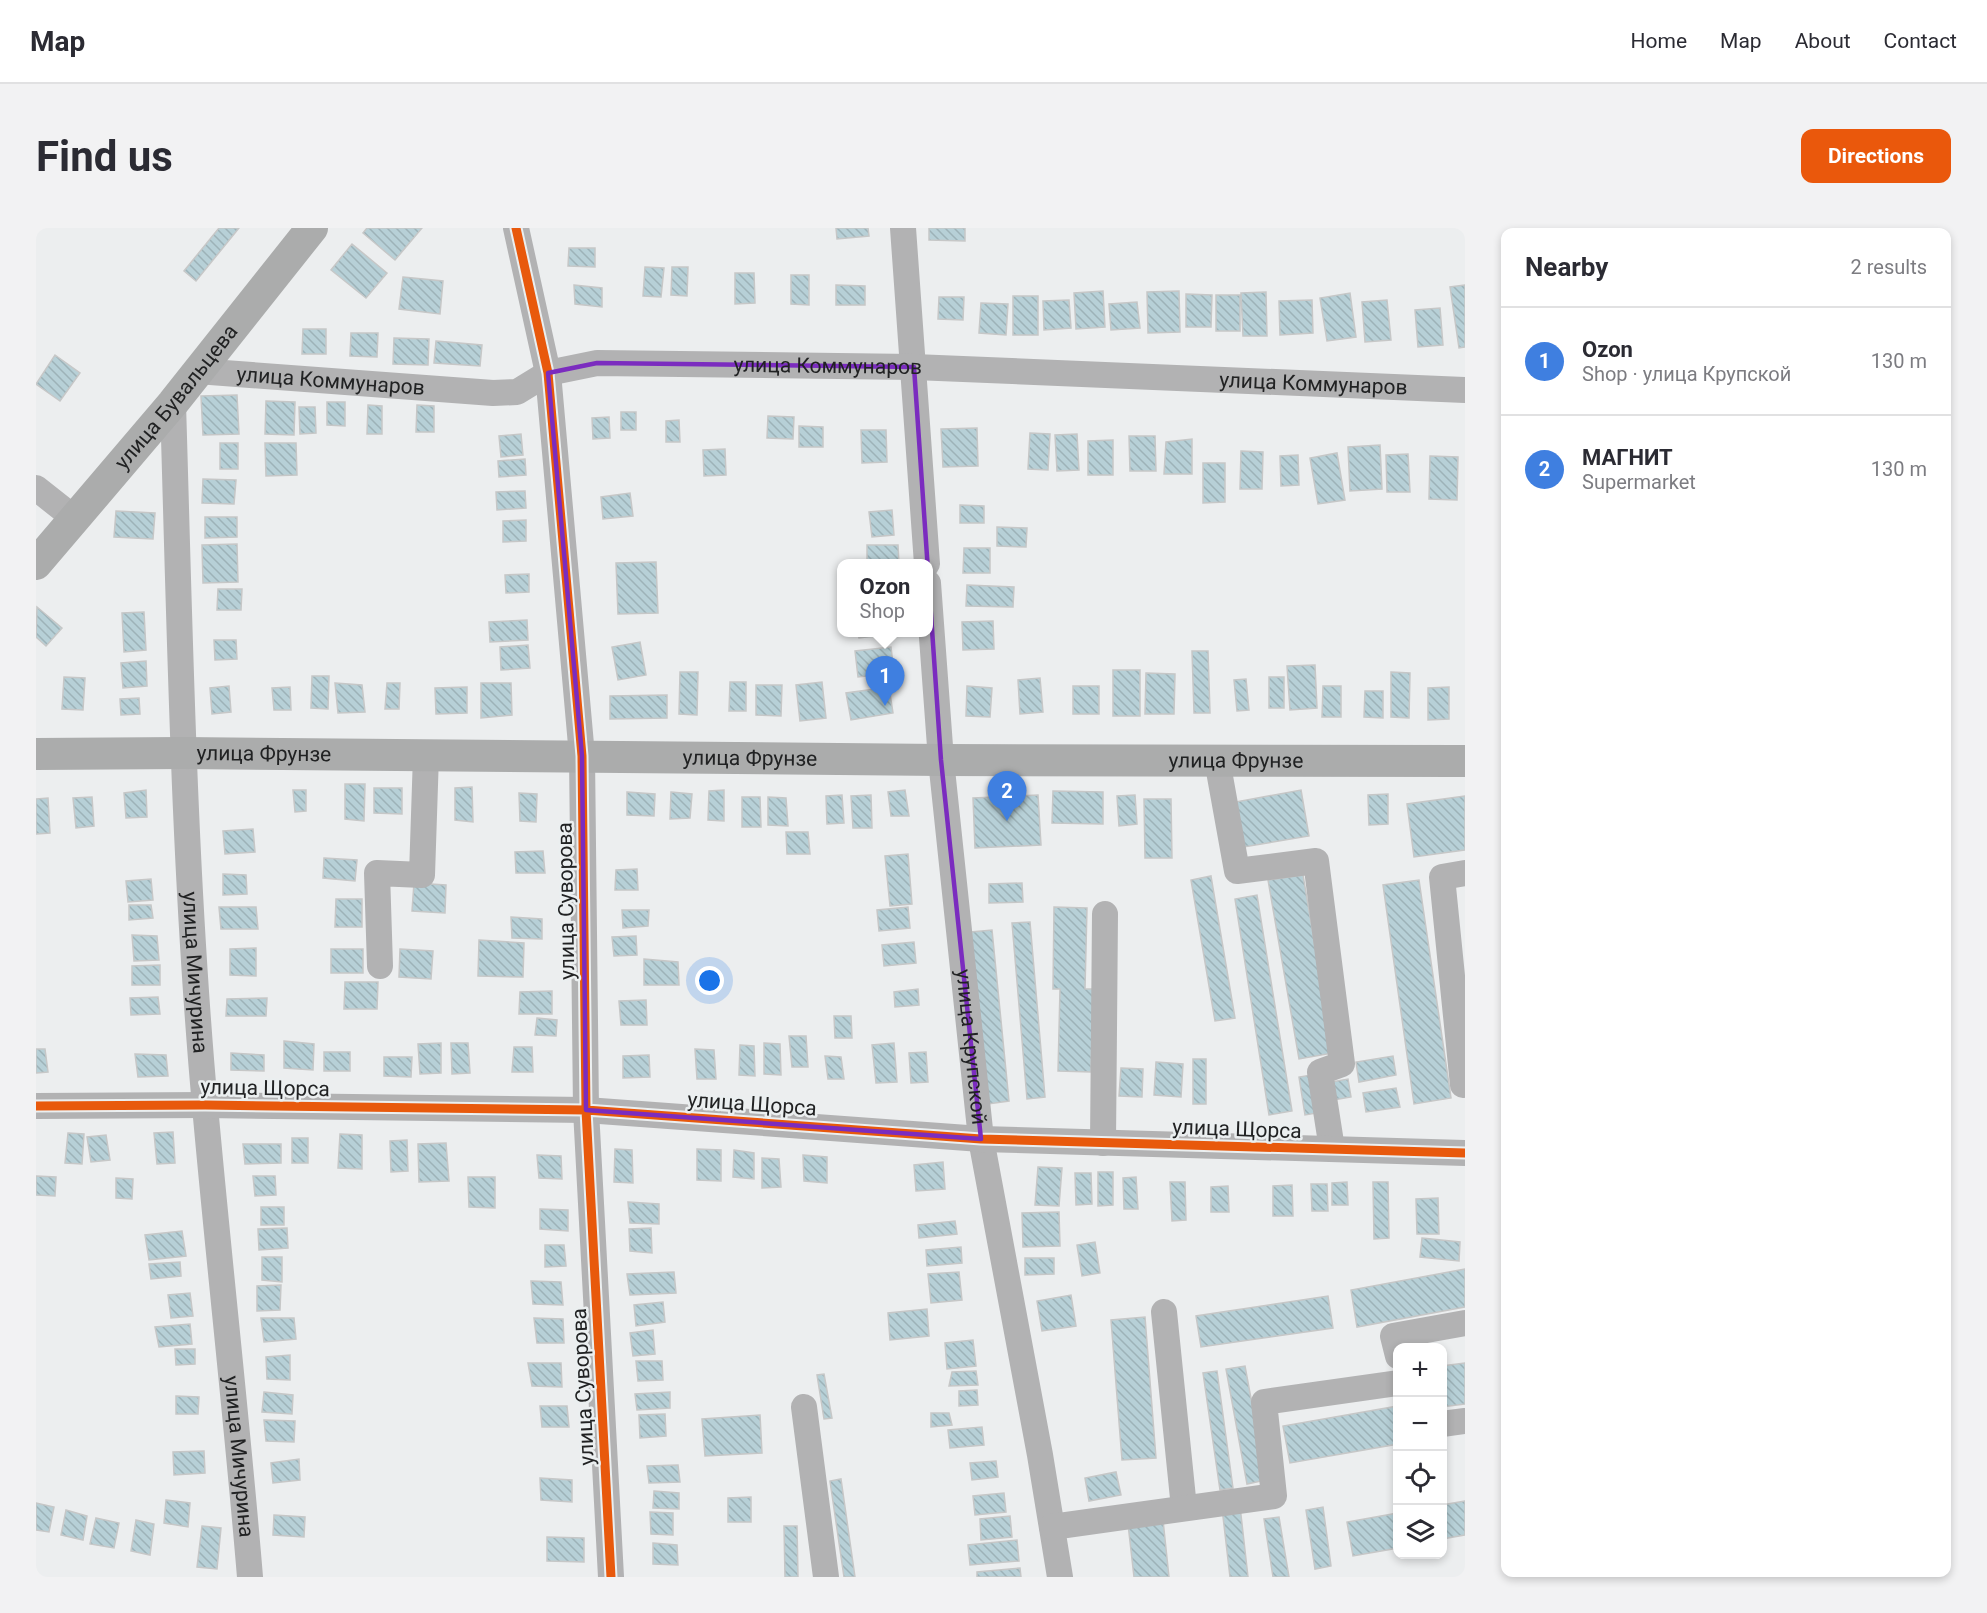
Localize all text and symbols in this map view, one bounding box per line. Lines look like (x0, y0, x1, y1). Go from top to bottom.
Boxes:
text: Map (30, 25, 85, 58)
text: Home (1631, 29, 1687, 53)
text: Map (1720, 29, 1762, 53)
text: About (1795, 29, 1851, 53)
text: Contact (1884, 29, 1957, 53)
button: Directions (1801, 129, 1951, 183)
text: Find us (36, 132, 173, 181)
text: Nearby (1525, 252, 1608, 282)
text: 2 results (1851, 255, 1927, 279)
street label: улица Бувальцева (110, 320, 243, 474)
text: Ozon (1582, 337, 1633, 362)
text: 1 (1539, 349, 1550, 373)
text: 130 m (1871, 349, 1927, 373)
street label: улица Коммунаров (733, 353, 923, 379)
street label: улица Коммунаров (236, 362, 426, 400)
text: Shop · улица Крупской (1582, 362, 1791, 386)
street label: улица Коммунаров (1219, 368, 1408, 400)
text: МАГНИТ (1582, 445, 1673, 470)
text: 2 (1539, 457, 1550, 481)
text: 130 m (1871, 457, 1927, 481)
text: Supermarket (1582, 470, 1696, 494)
popup (837, 559, 933, 637)
text: Ozon (860, 574, 910, 599)
text: Shop (860, 599, 905, 623)
pin: 1 (866, 656, 904, 706)
street label: улица Фрунзе (197, 741, 331, 766)
street label: улица Фрунзе (683, 746, 817, 771)
street label: улица Фрунзе (1169, 748, 1303, 773)
pin: 2 (988, 772, 1026, 821)
street label: улица Суворова (553, 822, 579, 980)
street label: улица Мичурина (178, 891, 213, 1054)
your location (695, 966, 724, 995)
street label: улица Крупской (951, 968, 991, 1126)
street label: улица Щорса (200, 1075, 330, 1101)
street label: улица Щорса (687, 1088, 817, 1120)
street label: улица Щорса (1172, 1115, 1302, 1143)
street label: улица Суворова (567, 1308, 599, 1466)
map controls (1393, 1343, 1447, 1559)
button: + (1393, 1343, 1447, 1397)
street label: улица Мичурина (219, 1375, 259, 1538)
button: − (1393, 1397, 1447, 1451)
button: locate (1393, 1451, 1447, 1505)
button: layers (1393, 1505, 1447, 1559)

